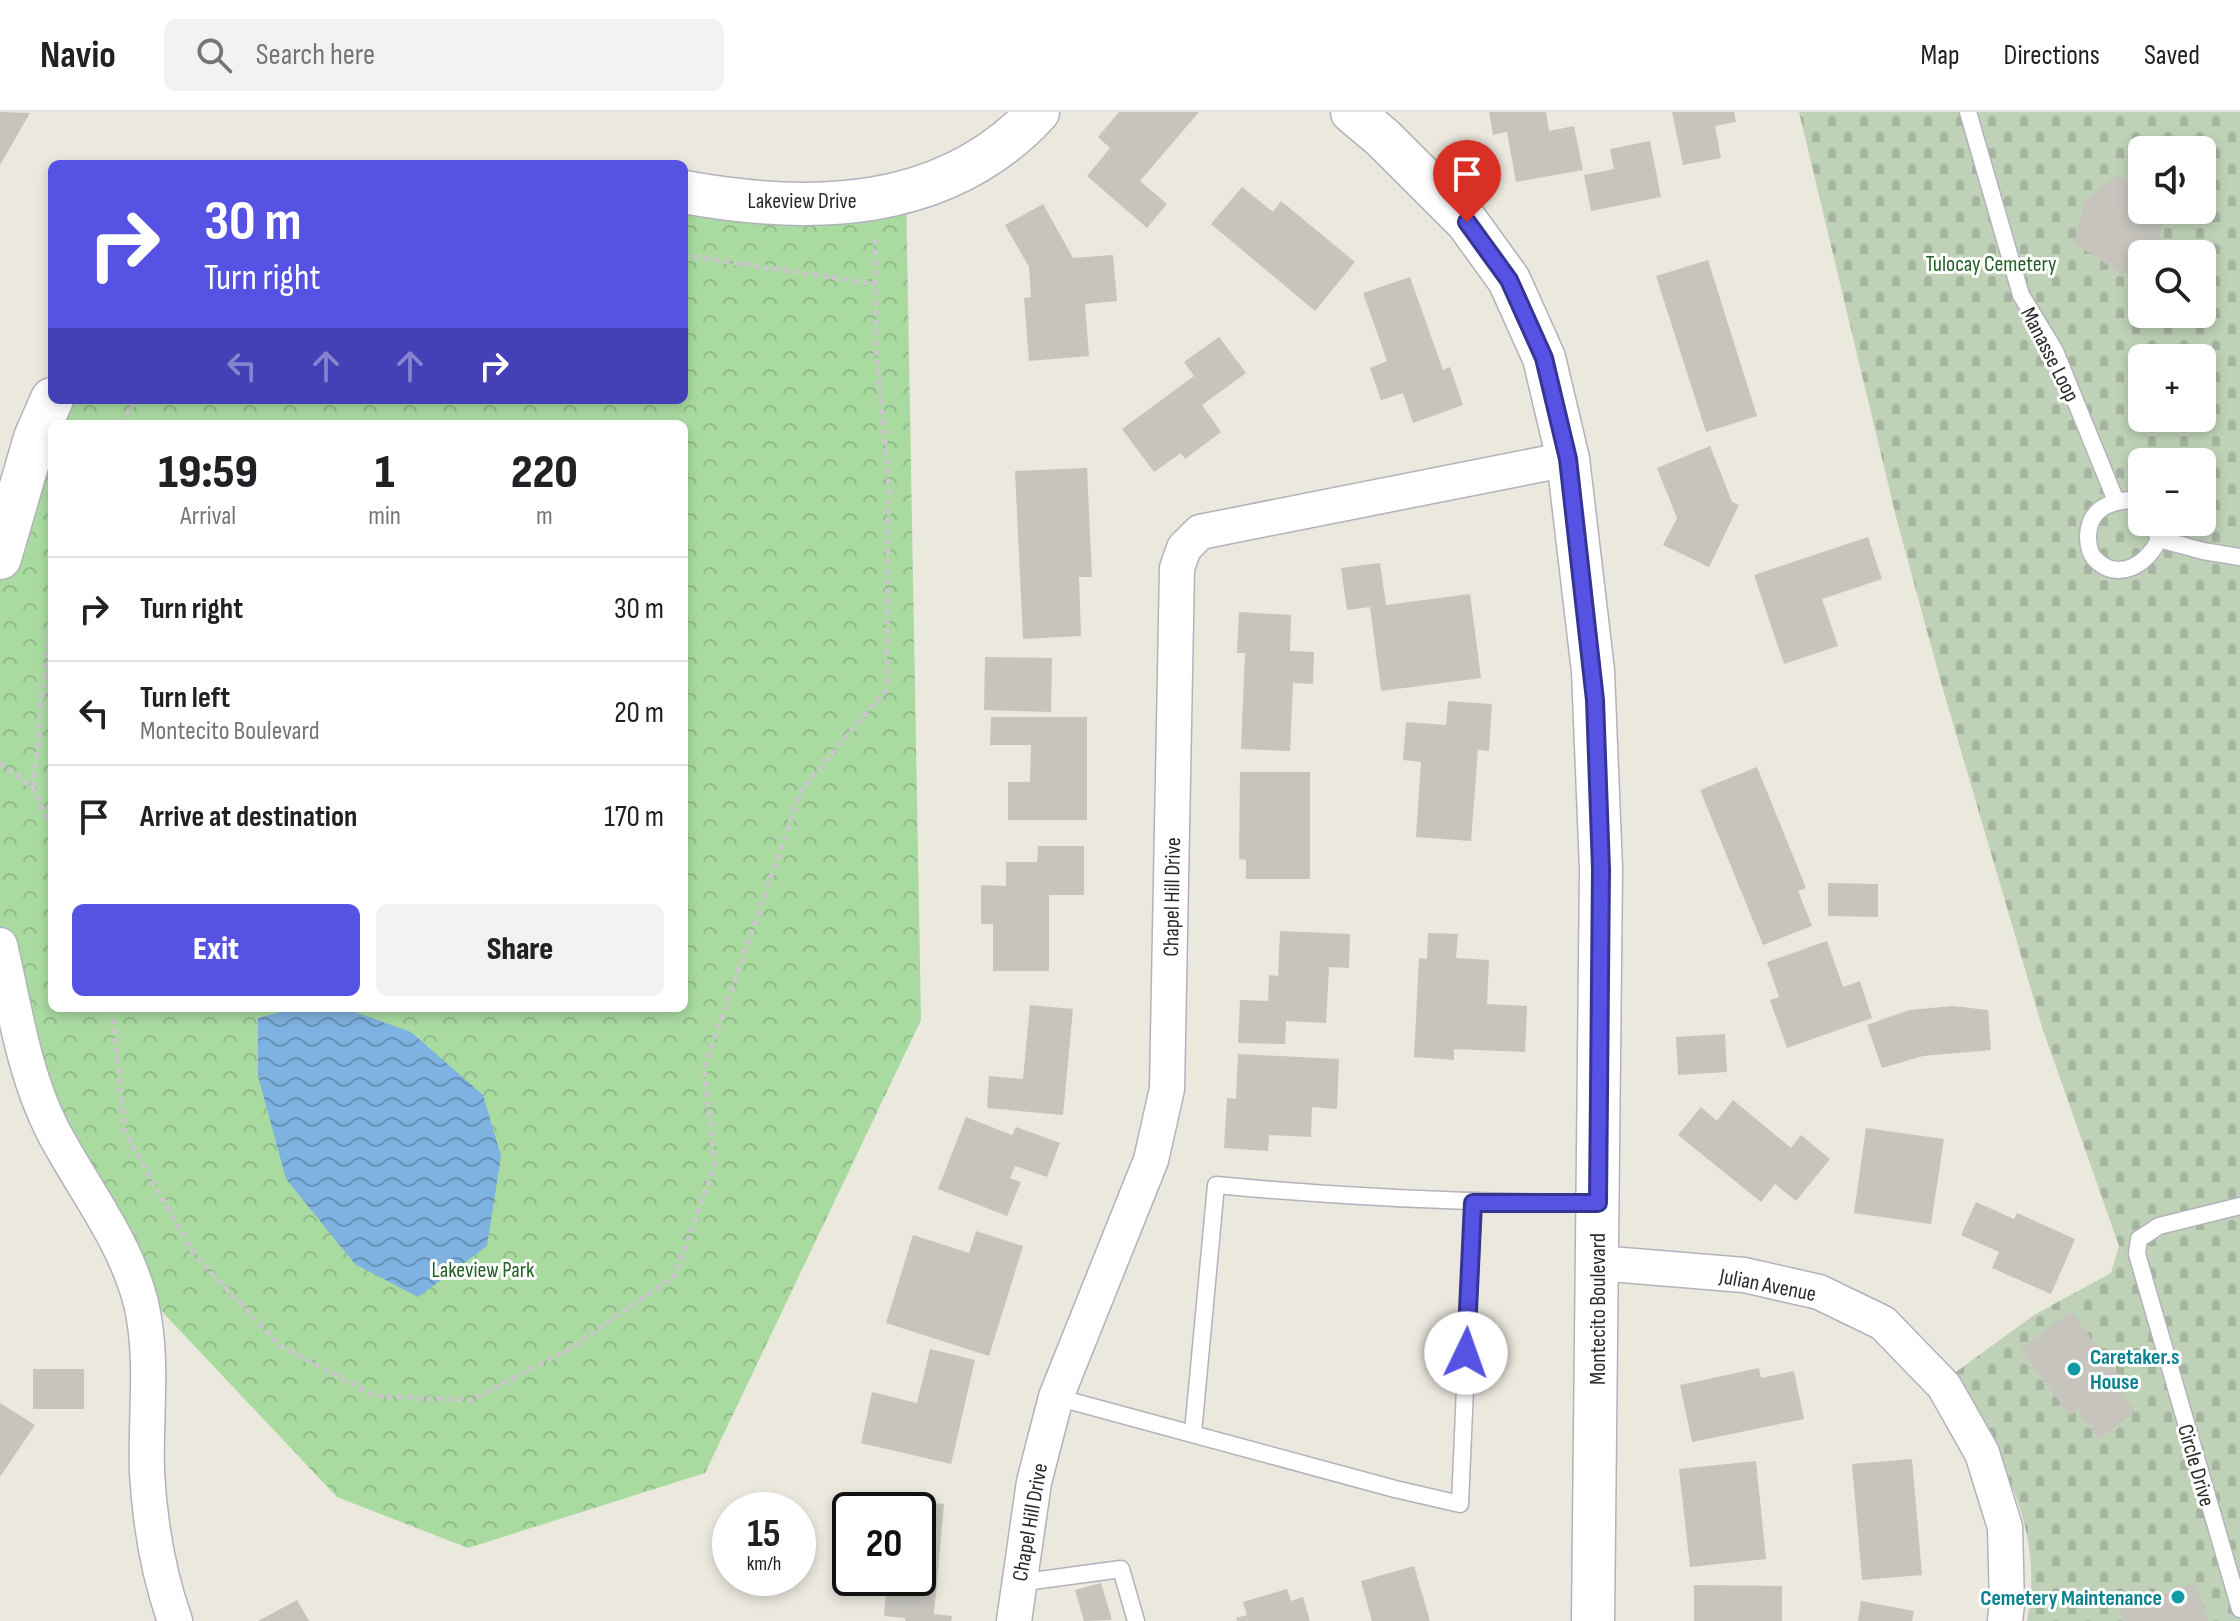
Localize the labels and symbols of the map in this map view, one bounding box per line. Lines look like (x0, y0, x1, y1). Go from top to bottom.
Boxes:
pin (1433, 140, 1501, 222)
street label: Lakeview Drive (748, 188, 857, 215)
park label: Tulocay Cemetery (1925, 251, 2057, 278)
street label: Manasse Loop (2014, 303, 2085, 407)
street label: Chapel Hill Drive (1158, 837, 1187, 957)
street label: Montecito Boulevard (1585, 1233, 1612, 1385)
park label: Lakeview Park (432, 1257, 535, 1284)
street label: Julian Avenue (1716, 1263, 1818, 1308)
position arrow (1424, 1311, 1508, 1395)
place label: Caretaker.s House (2090, 1344, 2179, 1396)
marker: Caretaker.s House (2065, 1360, 2083, 1378)
street label: Circle Drive (2171, 1421, 2220, 1510)
street label: Chapel Hill Drive (1007, 1461, 1054, 1583)
speed limit sign: 20 (832, 1492, 936, 1596)
place label: Cemetery Maintenance (1980, 1585, 2162, 1612)
marker: Cemetery Maintenance (2169, 1588, 2187, 1606)

